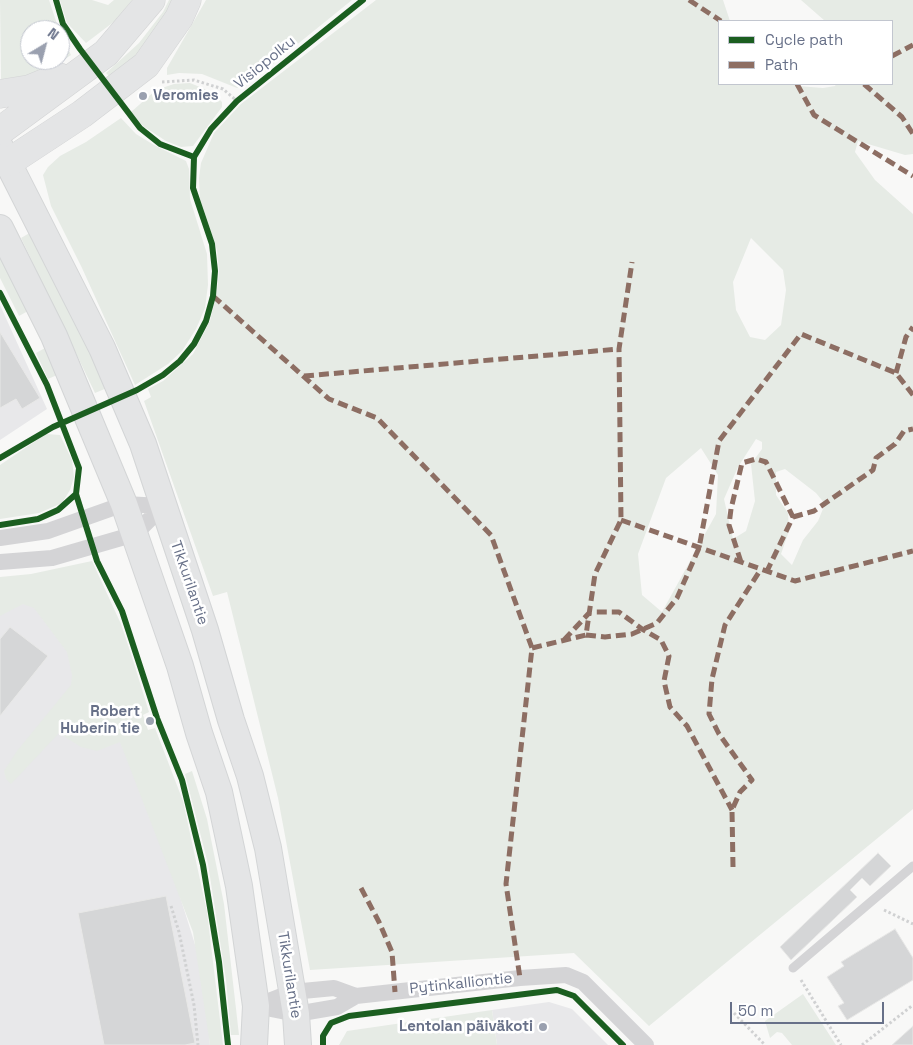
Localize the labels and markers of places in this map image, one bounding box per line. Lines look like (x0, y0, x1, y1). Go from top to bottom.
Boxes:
place label: Veromies (153, 87, 219, 105)
marker: Veromies (137, 90, 149, 102)
place label: Robert Huberin tie (60, 703, 140, 738)
marker: Robert Huberin tie (144, 715, 156, 727)
place label: Lentolan päiväkoti (399, 1018, 533, 1036)
marker: Lentolan päiväkoti (537, 1021, 549, 1033)

